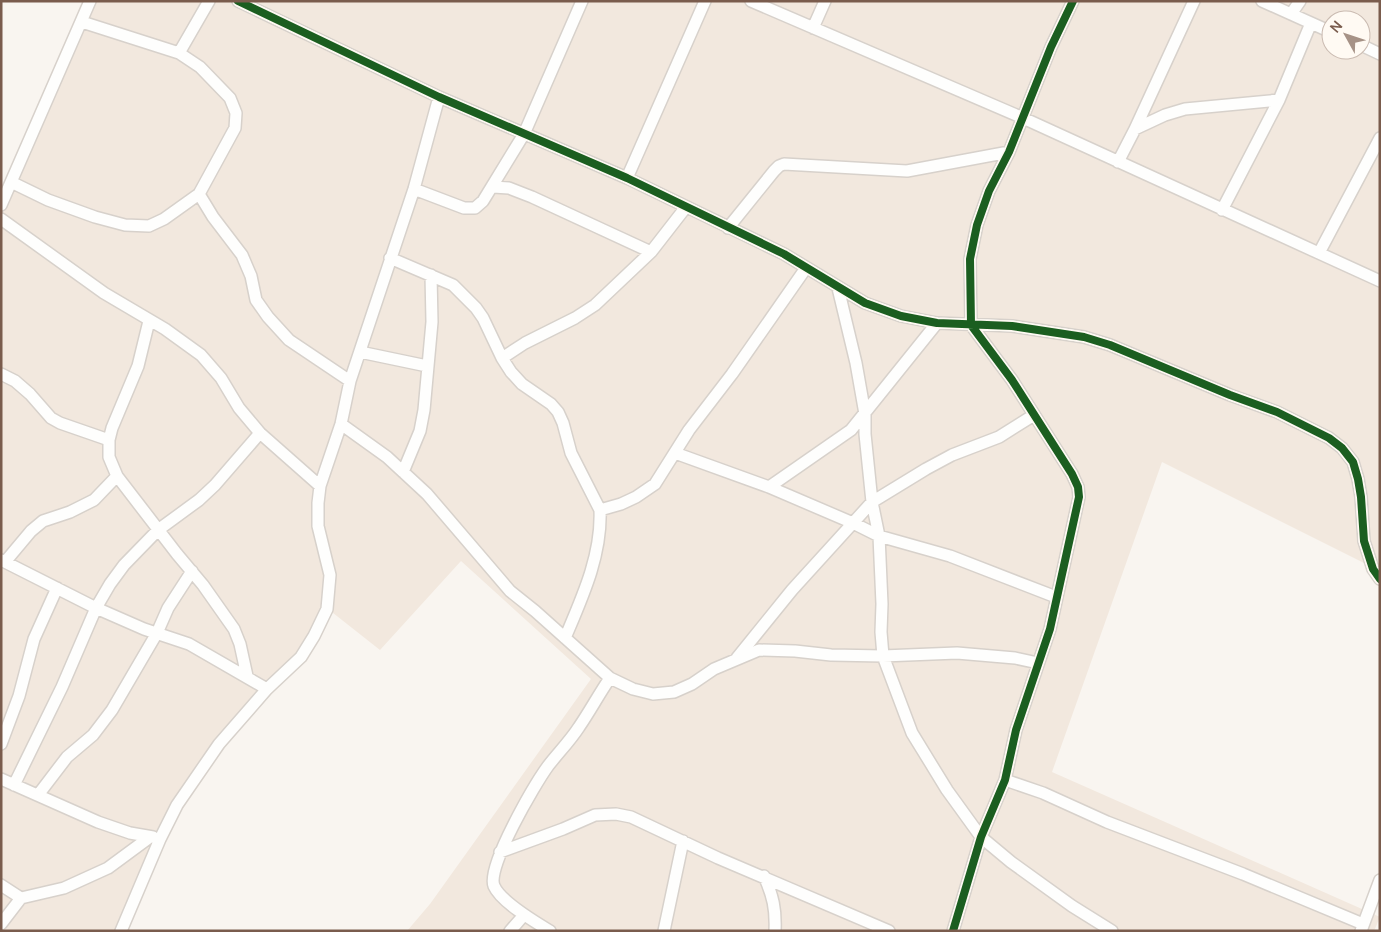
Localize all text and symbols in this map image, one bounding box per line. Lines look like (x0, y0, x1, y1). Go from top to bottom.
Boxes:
north arrow (1321, 10, 1371, 60)
text: N (1325, 16, 1346, 36)

